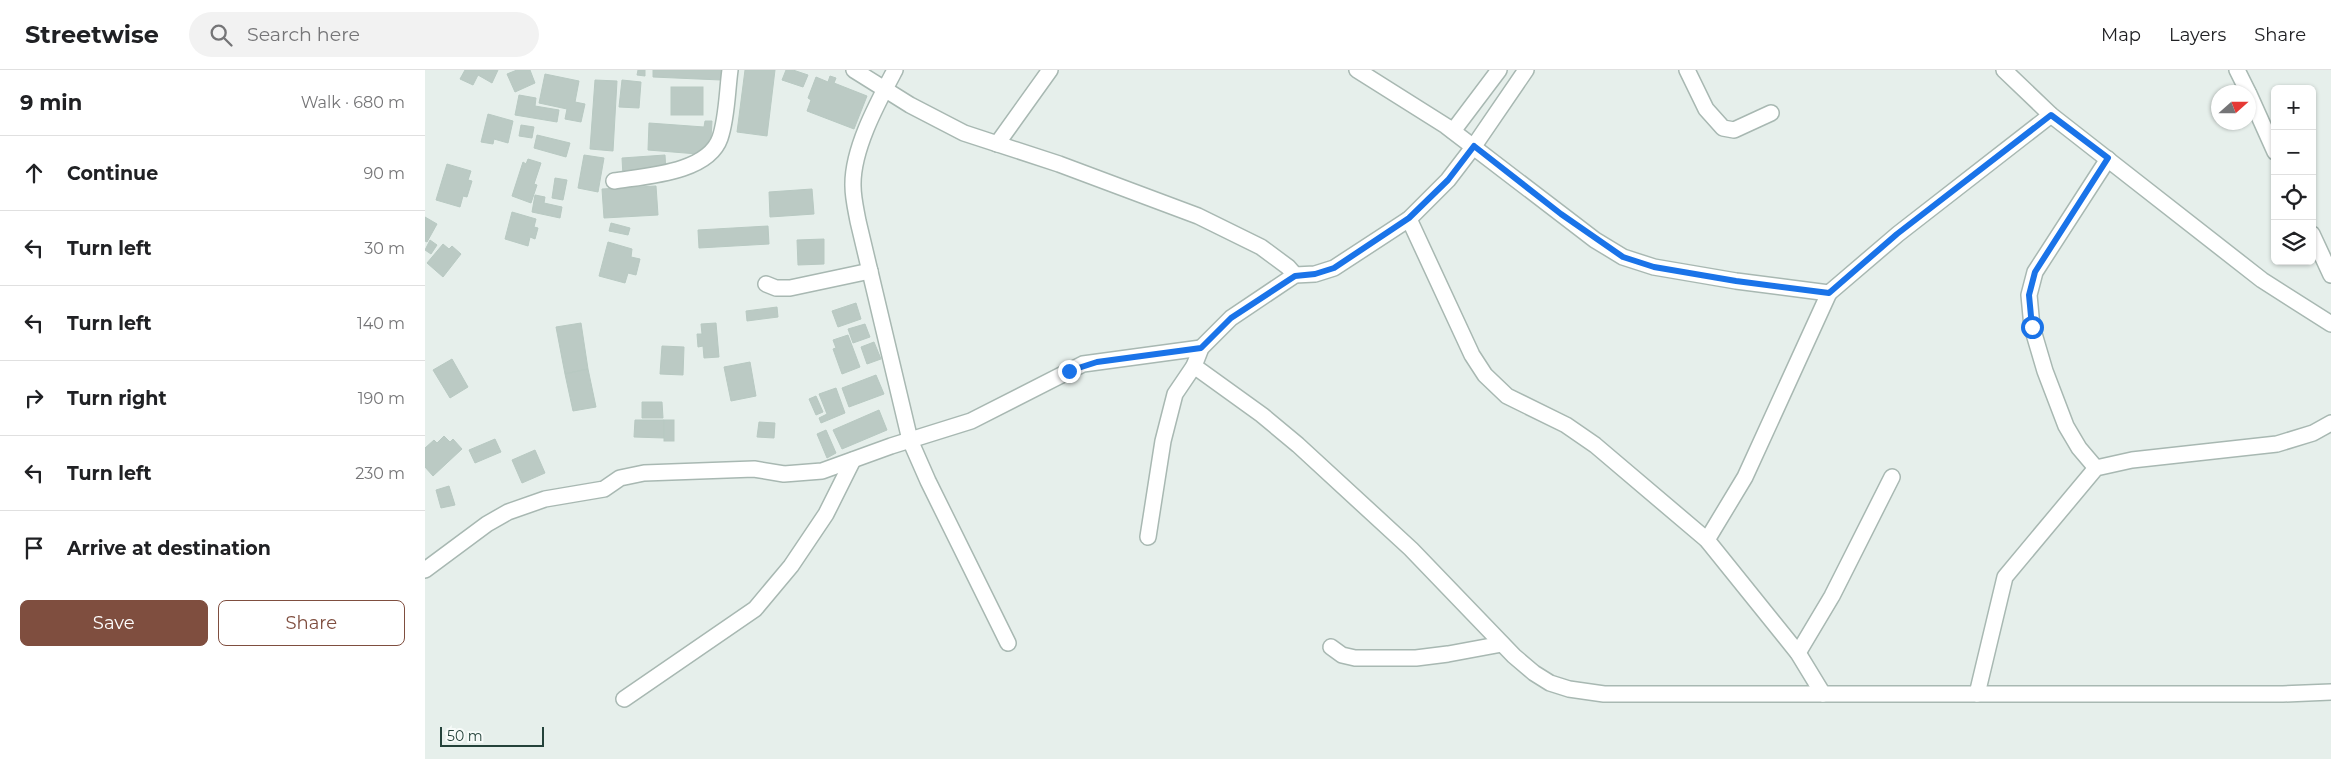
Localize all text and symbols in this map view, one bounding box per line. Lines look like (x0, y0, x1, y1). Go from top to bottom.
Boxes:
search box (189, 12, 539, 57)
text: Streetwise (25, 20, 159, 49)
icon: search (207, 21, 235, 49)
text: Search here (247, 23, 360, 46)
text: Map (2101, 24, 2141, 46)
text: Layers (2169, 24, 2226, 46)
text: Share (2254, 24, 2306, 46)
north arrow (2211, 85, 2256, 130)
map controls (2271, 85, 2316, 265)
button: + (2271, 85, 2316, 130)
text: 9 min (20, 90, 82, 115)
text: Walk · 680 m (301, 93, 405, 112)
button: − (2271, 130, 2316, 175)
icon: ahead (20, 159, 48, 187)
text: Continue (67, 162, 158, 185)
text: 90 m (363, 164, 405, 183)
button: locate (2271, 175, 2316, 220)
button: layers (2271, 220, 2316, 265)
icon: left (20, 234, 48, 262)
text: Turn left (67, 237, 152, 260)
text: 30 m (364, 239, 405, 258)
icon: left (20, 309, 48, 337)
text: Turn left (67, 312, 152, 335)
text: 140 m (357, 314, 405, 333)
route start (2021, 316, 2044, 339)
route end (1058, 360, 1081, 383)
icon: right (20, 384, 48, 412)
text: Turn right (67, 387, 167, 410)
text: 190 m (358, 389, 405, 408)
icon: left (20, 459, 48, 487)
text: Turn left (67, 462, 152, 485)
text: 230 m (355, 464, 405, 483)
icon: arrive (20, 534, 48, 562)
text: Arrive at destination (67, 537, 271, 560)
button: Save (20, 600, 208, 646)
button: Share (218, 600, 405, 646)
scale bar (440, 724, 544, 747)
text: 50 m (447, 727, 483, 745)

